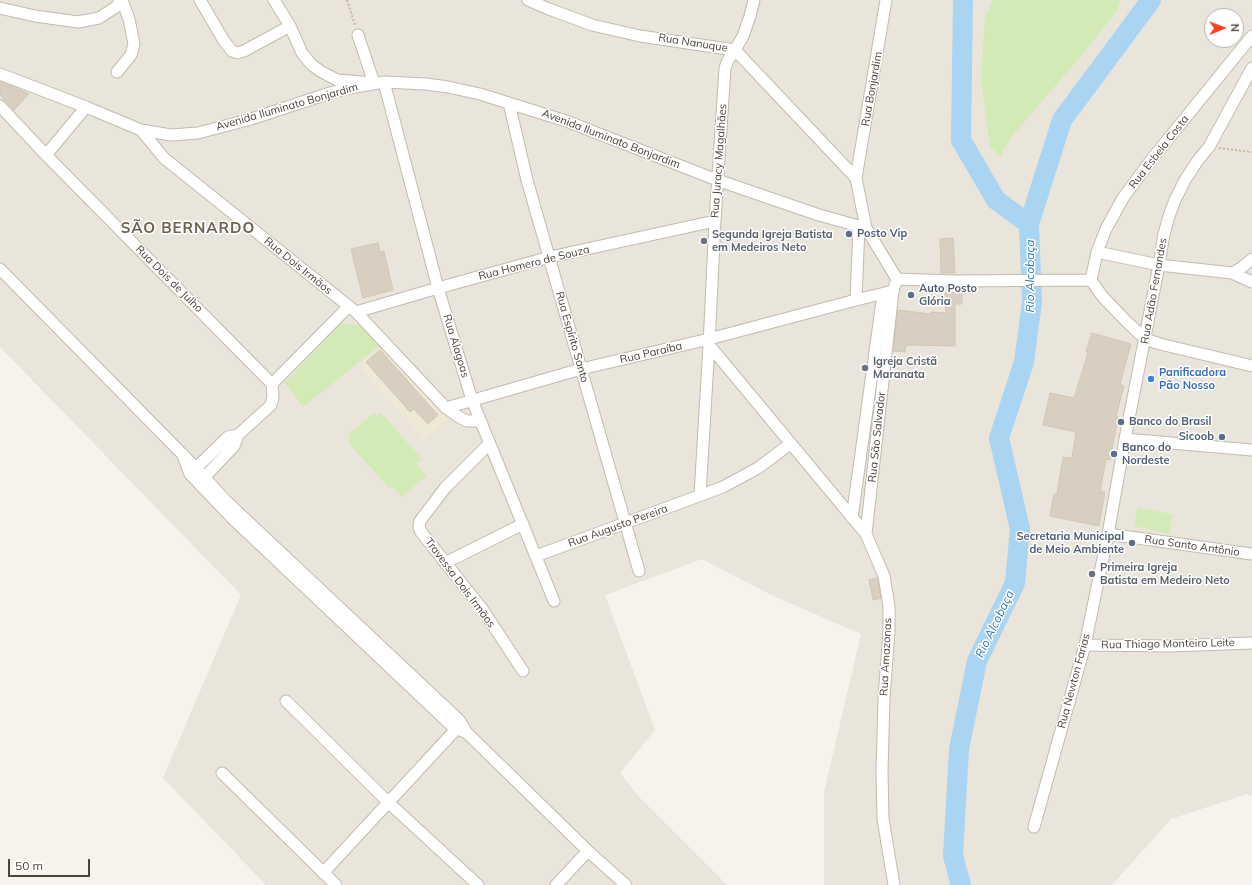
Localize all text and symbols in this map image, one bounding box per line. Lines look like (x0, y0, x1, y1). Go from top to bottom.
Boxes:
north arrow (1204, 8, 1244, 48)
text: N (1228, 24, 1242, 32)
street label: Rua Nanuque (657, 31, 729, 55)
street label: Rua Bonjardim (859, 51, 885, 127)
street label: Avenida Iluminato Bonjardim (215, 80, 359, 134)
street label: Rua Juracy Magalhães (708, 103, 730, 219)
street label: Avenida Iluminato Bonjardim (540, 107, 682, 171)
street label: Rua Esbela Costa (1126, 113, 1192, 191)
district label: SÃO BERNARDO (121, 219, 255, 237)
place label: Posto Vip (857, 227, 907, 241)
place label: Segunda Igreja Batista em Medeiros Neto (712, 228, 833, 254)
marker: Posto Vip (844, 229, 854, 239)
street label: Rua Dois Irmãos (261, 235, 335, 297)
marker: Segunda Igreja Batista em Medeiros Neto (699, 236, 709, 246)
street label: Rua Adão Fernandes (1138, 237, 1170, 345)
water label: Rio Alcobaça (1023, 240, 1037, 312)
street label: Rua Dois de Julho (133, 243, 205, 315)
street label: Rua Homero de Souza (477, 243, 591, 283)
place label: Auto Posto Glória (919, 282, 977, 308)
street label: Rua Espírito Santo (553, 290, 591, 384)
marker: Auto Posto Glória (906, 290, 916, 300)
street label: Rua Alagoas (440, 313, 472, 379)
street label: Rua Paraíba (619, 339, 683, 367)
place label: Igreja Cristã Maranata (873, 355, 937, 381)
marker: Igreja Cristã Maranata (860, 363, 870, 373)
place label: Panificadora Pão Nosso (1159, 366, 1226, 392)
marker: Panificadora Pão Nosso (1146, 374, 1156, 384)
street label: Rua São Salvador (866, 391, 888, 483)
place label: Banco do Brasil (1129, 415, 1211, 429)
marker: Banco do Brasil (1116, 417, 1126, 427)
place label: Sicoob (1179, 430, 1214, 444)
marker: Sicoob (1217, 432, 1227, 442)
place label: Banco do Nordeste (1122, 441, 1171, 467)
marker: Banco do Nordeste (1109, 449, 1119, 459)
street label: Rua Augusto Pereira (566, 502, 670, 550)
place label: Secretaria Municipal de Meio Ambiente (1017, 530, 1124, 556)
street label: Rua Santo Antônio (1143, 533, 1241, 559)
street label: Travessa Dois Irmãos (422, 536, 498, 630)
marker: Secretaria Municipal de Meio Ambiente (1127, 538, 1137, 548)
place label: Primeira Igreja Batista em Medeiro Neto (1100, 561, 1230, 587)
marker: Primeira Igreja Batista em Medeiro Neto (1087, 569, 1097, 579)
water label: Rio Alcobaça (973, 588, 1017, 660)
street label: Rua Amazonas (877, 618, 895, 696)
street label: Rua Newton Farias (1055, 632, 1093, 730)
street label: Rua Thiago Monteiro Leite (1101, 636, 1235, 652)
scale bar (10, 851, 92, 877)
text: 50 m (15, 858, 43, 873)

